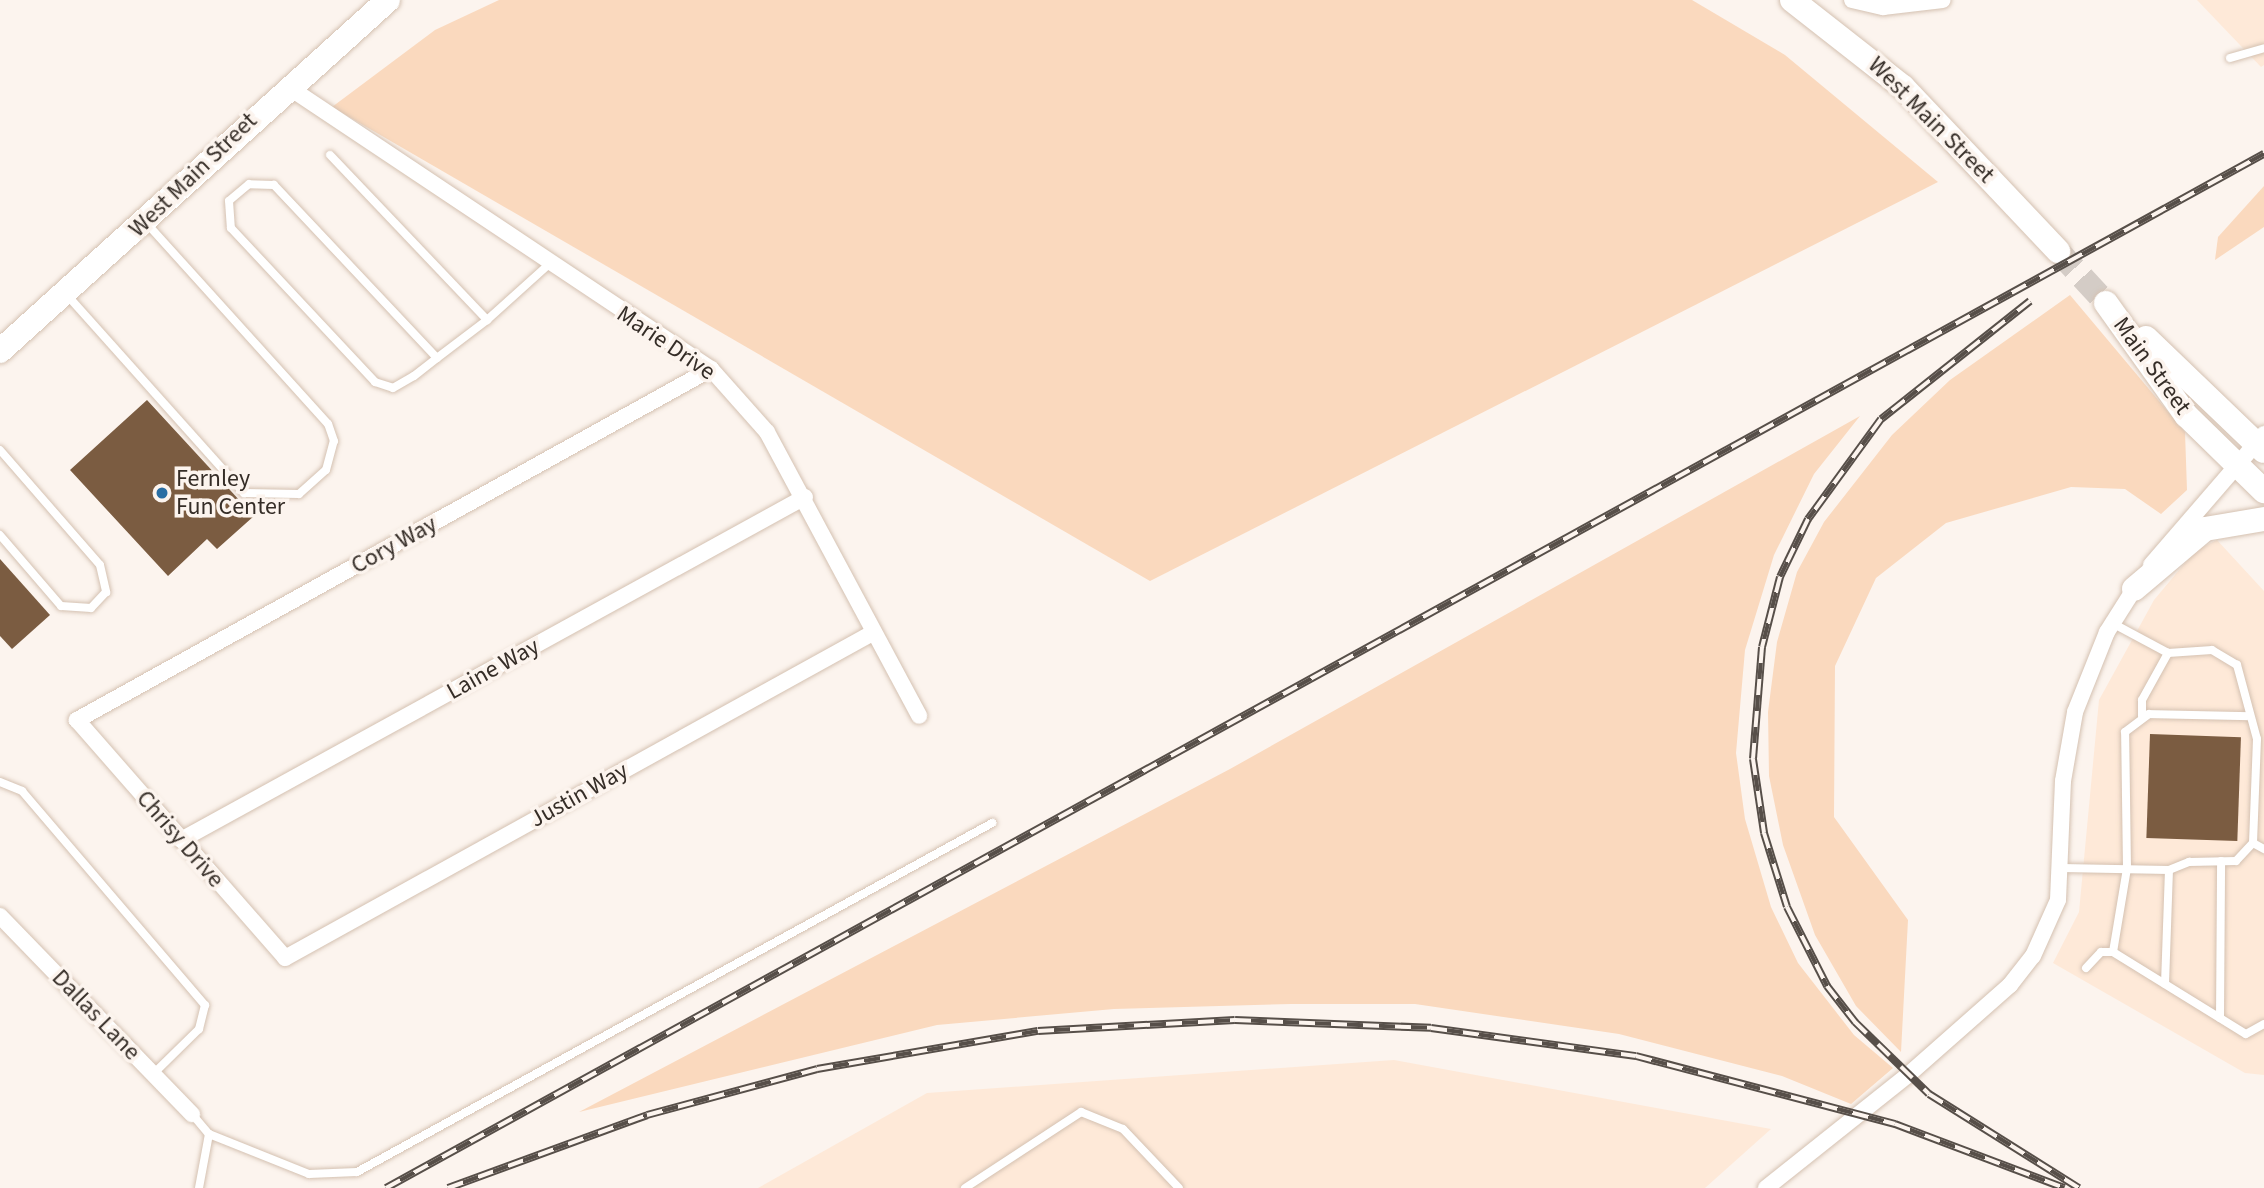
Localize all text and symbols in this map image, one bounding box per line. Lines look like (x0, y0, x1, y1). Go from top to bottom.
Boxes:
street label: West Main Street (1862, 51, 2000, 189)
street label: West Main Street (123, 107, 263, 243)
street label: Marie Drive (611, 300, 721, 386)
street label: Main Street (2107, 312, 2197, 420)
place label: Fernley Fun Center (176, 465, 285, 521)
marker: Fernley Fun Center (154, 485, 170, 501)
street label: Cory Way (346, 510, 442, 580)
street label: Laine Way (442, 632, 544, 706)
street label: Justin Way (525, 756, 633, 834)
street label: Chrisy Drive (130, 785, 230, 893)
street label: Dallas Lane (46, 964, 146, 1066)

